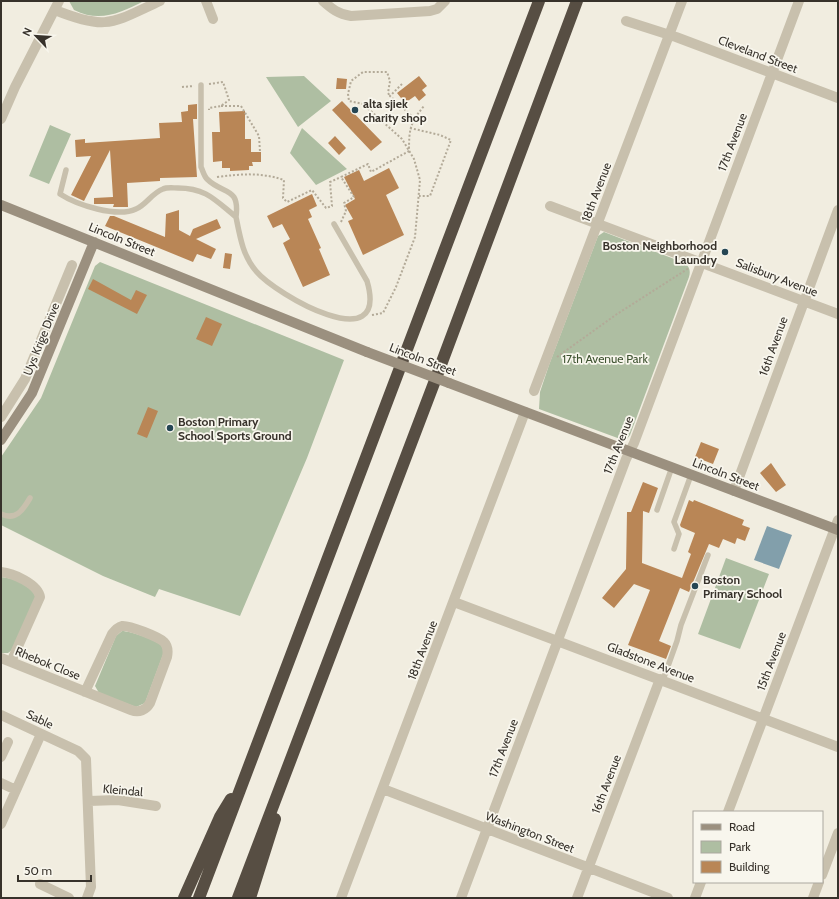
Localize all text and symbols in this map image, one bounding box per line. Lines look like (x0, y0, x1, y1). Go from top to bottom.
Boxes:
north arrow (16, 16, 56, 56)
text: N (19, 25, 35, 38)
street label: Cleveland Street (716, 32, 800, 76)
place label: alta sjiek charity shop (363, 96, 427, 125)
marker: alta sjiek charity shop (350, 105, 360, 115)
street label: 17th Avenue (714, 111, 750, 173)
street label: 18th Avenue (578, 160, 614, 224)
street label: Lincoln Street (87, 219, 157, 259)
place label: Boston Neighborhood Laundry (602, 238, 718, 267)
marker: Boston Neighborhood Laundry (720, 247, 730, 257)
street label: Salisbury Avenue (734, 254, 820, 300)
street label: Uys Krige Drive (20, 300, 62, 378)
street label: 16th Avenue (755, 314, 791, 378)
street label: Lincoln Street (387, 339, 459, 379)
park label: 17th Avenue Park (562, 351, 648, 366)
place label: Boston Primary School Sports Ground (178, 414, 292, 443)
street label: 17th Avenue (600, 414, 636, 476)
marker: Boston Primary School Sports Ground (165, 423, 175, 433)
street label: Lincoln Street (690, 454, 762, 494)
place label: Boston Primary School (703, 572, 782, 601)
marker: Boston Primary School (690, 581, 700, 591)
street label: 18th Avenue (404, 618, 440, 682)
street label: 15th Avenue (753, 630, 789, 692)
street label: Gladstone Avenue (605, 638, 697, 686)
street label: Rhebok Close (13, 643, 83, 683)
street label: Sable (24, 706, 56, 732)
street label: 17th Avenue (485, 717, 521, 779)
street label: 16th Avenue (588, 752, 624, 816)
street label: Kleindal (102, 781, 144, 799)
street label: Washington Street (483, 808, 577, 856)
legend (693, 811, 823, 883)
text: Road (729, 819, 755, 834)
text: Park (729, 839, 751, 854)
scale bar (18, 857, 91, 883)
text: Building (729, 859, 771, 874)
text: 50 m (24, 863, 52, 878)

